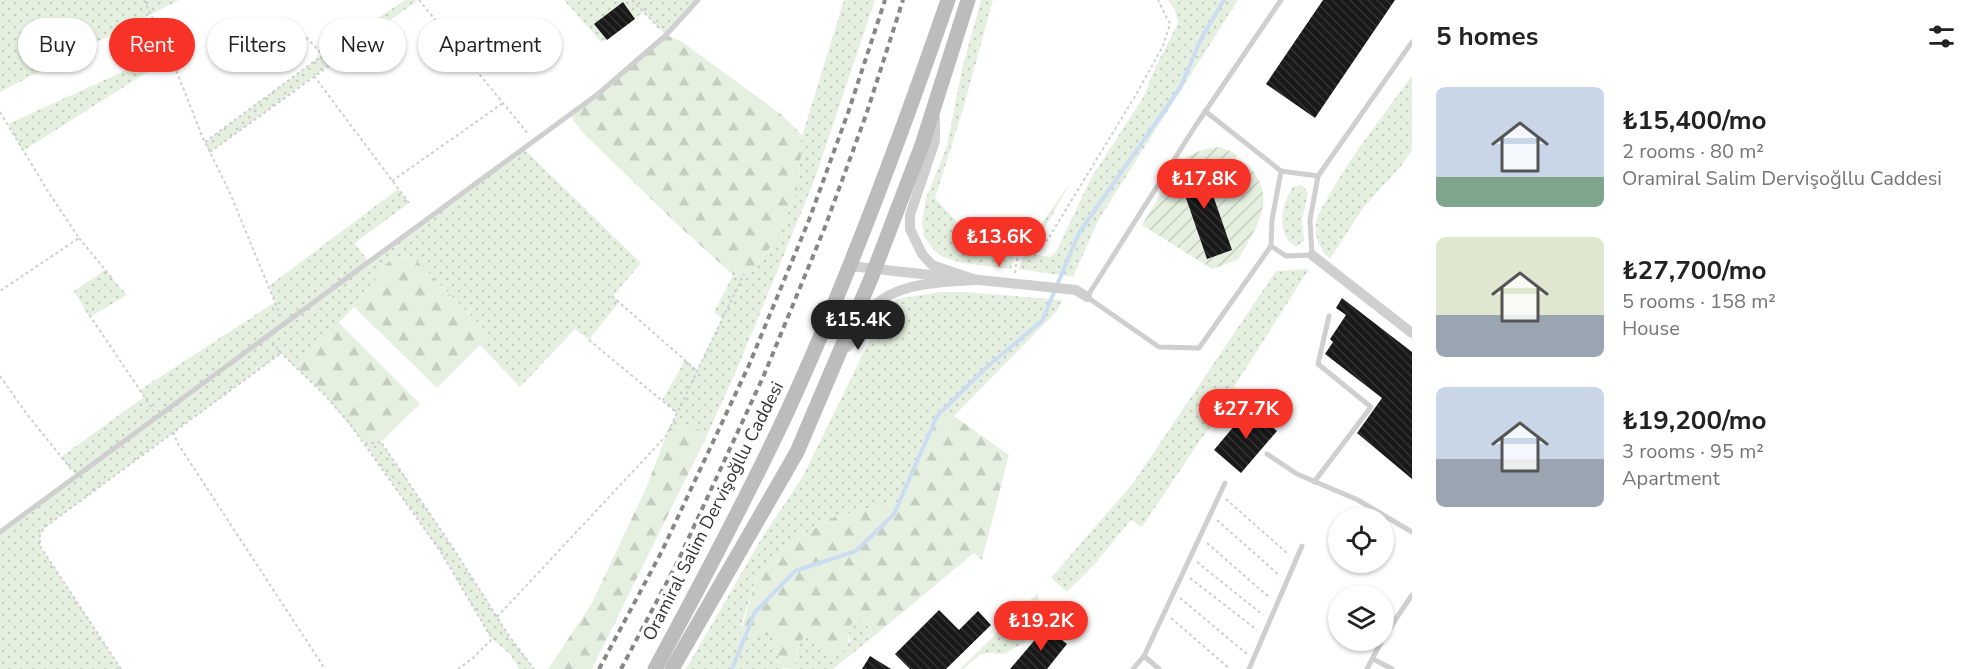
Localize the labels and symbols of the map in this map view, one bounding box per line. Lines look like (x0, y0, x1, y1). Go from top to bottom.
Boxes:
pin: ₺17.8K (1155, 159, 1253, 210)
pin: ₺13.6K (950, 217, 1048, 268)
pin: ₺15.4K (809, 300, 907, 351)
street label: Oramiral Salim Dervişoğllu Caddesi (637, 377, 789, 645)
pin: ₺27.7K (1197, 389, 1295, 440)
pin: ₺19.2K (992, 601, 1090, 652)

